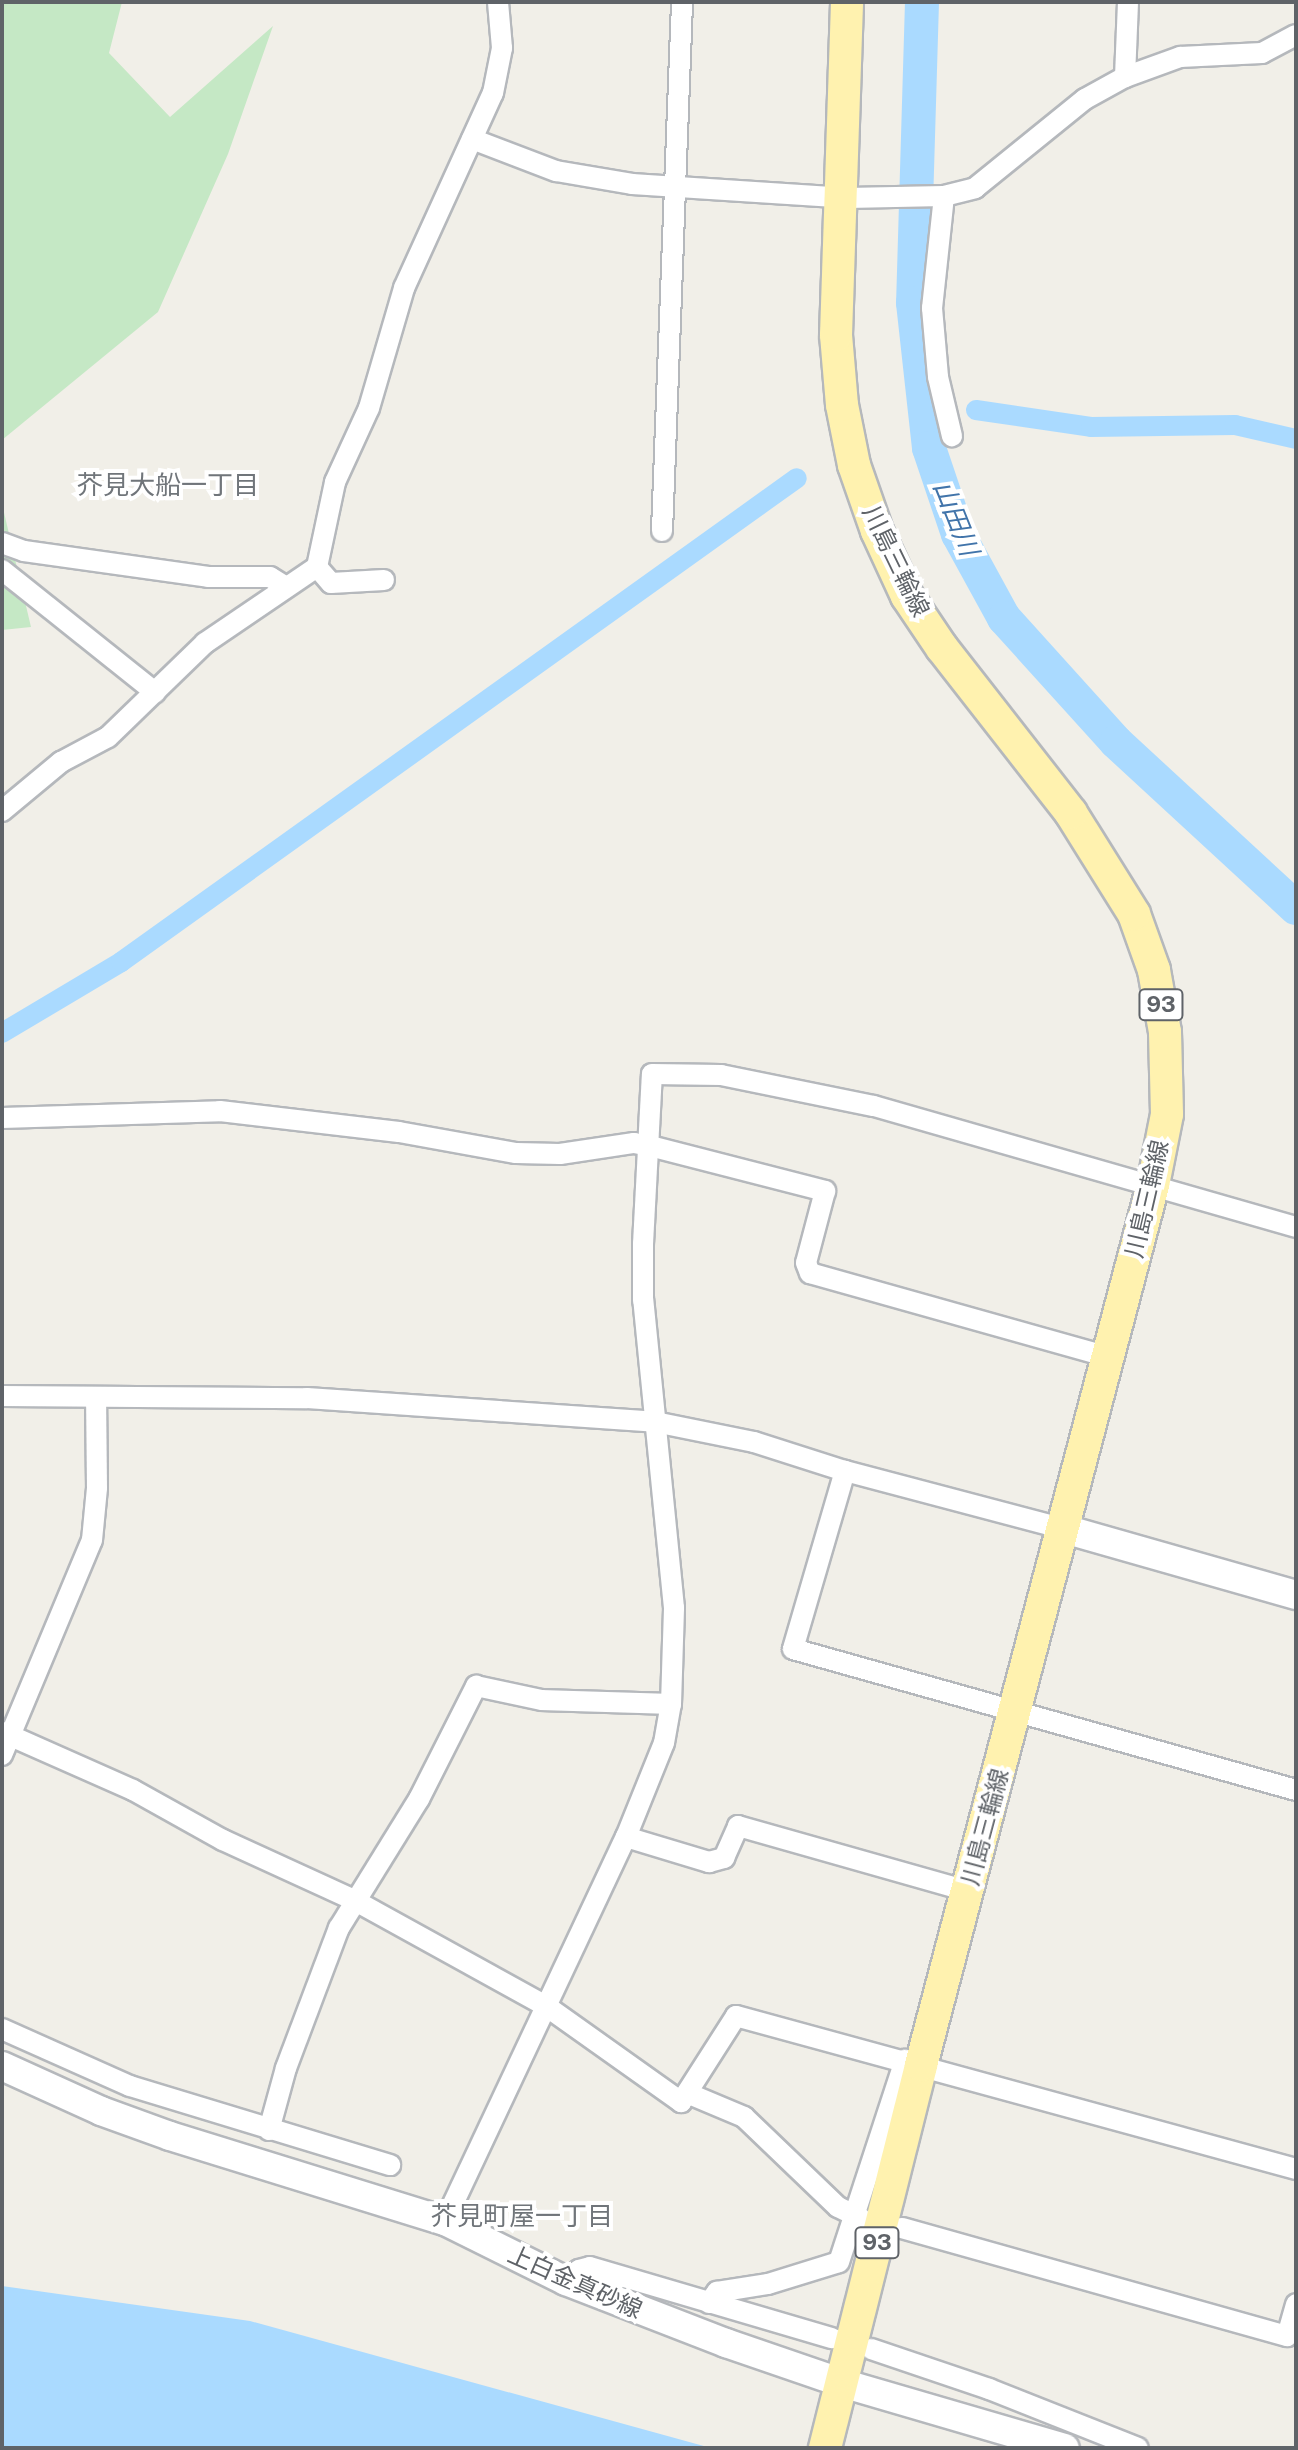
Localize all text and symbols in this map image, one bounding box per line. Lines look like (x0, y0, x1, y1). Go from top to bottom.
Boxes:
district label: 芥見大船一丁目 (77, 469, 259, 501)
water label: 山田川 (927, 476, 985, 560)
street label: 川島三輪線 (857, 501, 935, 621)
road number: 93 (1137, 987, 1185, 1023)
street label: 川島三輪線 (1119, 1137, 1175, 1261)
street label: 川島三輪線 (956, 1765, 1014, 1889)
district label: 芥見町屋一丁目 (431, 2200, 613, 2232)
road number: 93 (853, 2225, 901, 2261)
street label: 上白金真砂線 (503, 2240, 647, 2324)

